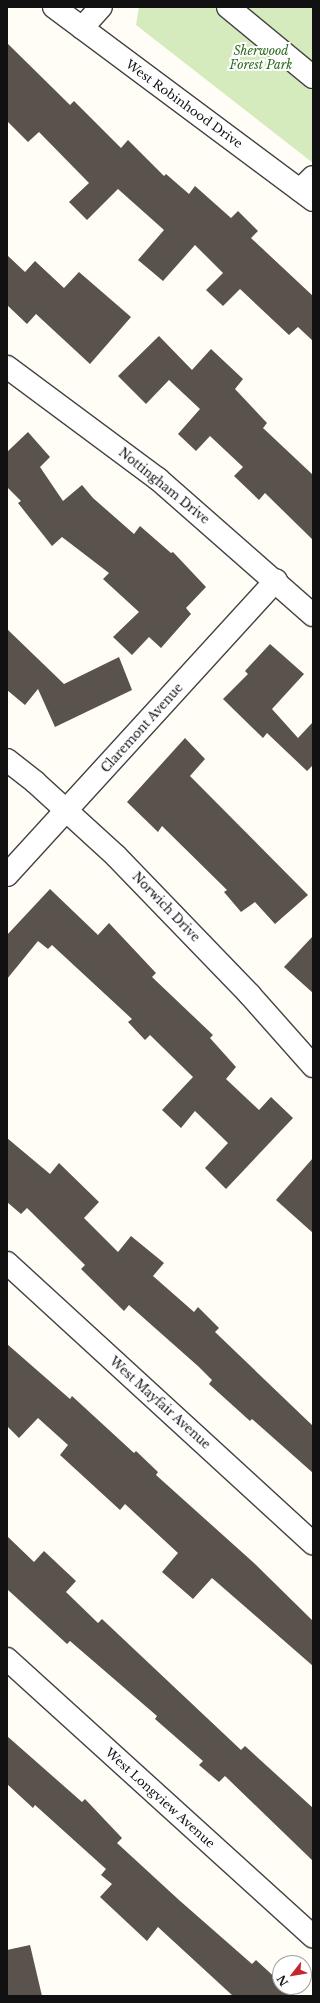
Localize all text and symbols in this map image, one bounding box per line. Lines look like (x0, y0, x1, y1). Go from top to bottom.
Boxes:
park label: Sherwood Forest Park (229, 44, 293, 72)
street label: West Robinhood Drive (123, 57, 245, 151)
street label: Nottingham Drive (116, 445, 212, 527)
street label: Claremont Avenue (98, 680, 186, 776)
street label: Norwich Drive (129, 869, 203, 945)
street label: West Mayfair Avenue (106, 1354, 214, 1452)
street label: West Longview Avenue (102, 1745, 218, 1851)
north arrow (272, 1955, 312, 1995)
text: N (274, 1973, 291, 1989)

